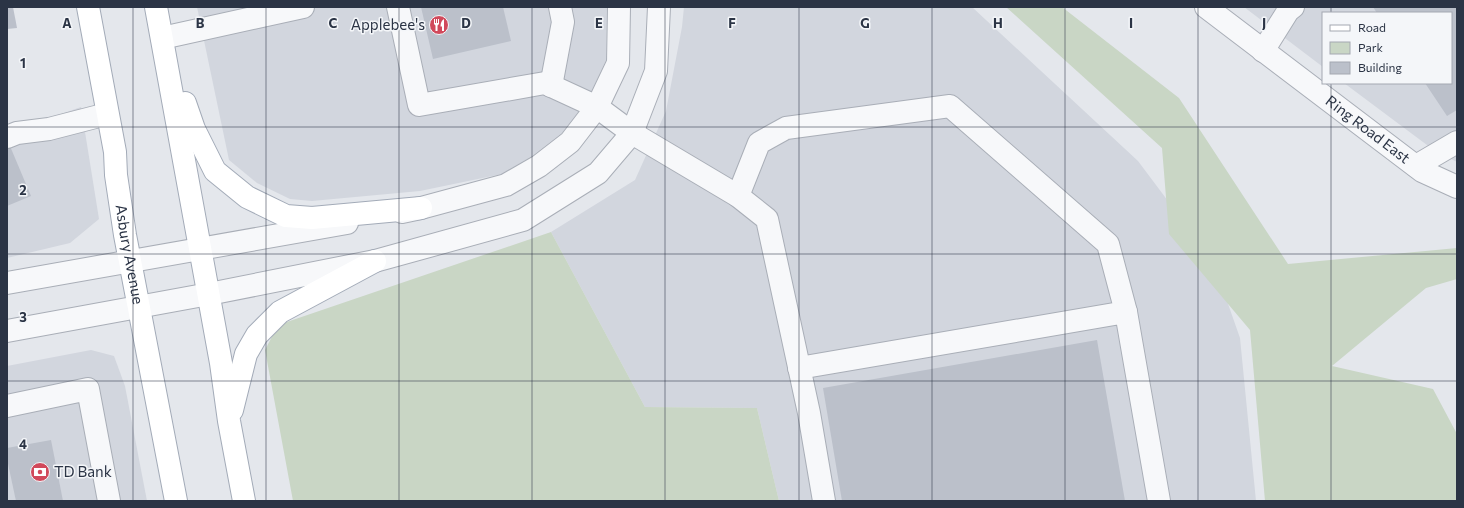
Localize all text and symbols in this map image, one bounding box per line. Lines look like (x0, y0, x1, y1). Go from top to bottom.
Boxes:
legend (1322, 12, 1452, 84)
restaurant icon: Applebee's (428, 14, 450, 36)
text: A (62, 15, 72, 31)
text: B (196, 15, 205, 31)
text: C (329, 15, 338, 31)
place label: Applebee's (351, 15, 425, 33)
text: D (461, 15, 471, 31)
text: E (595, 15, 603, 31)
text: F (728, 15, 736, 31)
text: G (860, 15, 870, 31)
text: H (993, 15, 1003, 31)
text: I (1129, 15, 1133, 31)
text: J (1262, 15, 1266, 31)
text: Road (1358, 20, 1386, 34)
text: Park (1358, 40, 1384, 54)
text: 1 (20, 55, 26, 71)
text: Building (1358, 60, 1402, 74)
street label: Ring Road East (1323, 91, 1414, 167)
text: 2 (19, 182, 27, 198)
street label: Asbury Avenue (113, 203, 148, 306)
text: 3 (19, 309, 27, 325)
text: 4 (19, 436, 27, 452)
bank icon: TD Bank (29, 461, 51, 483)
place label: TD Bank (54, 462, 112, 480)

